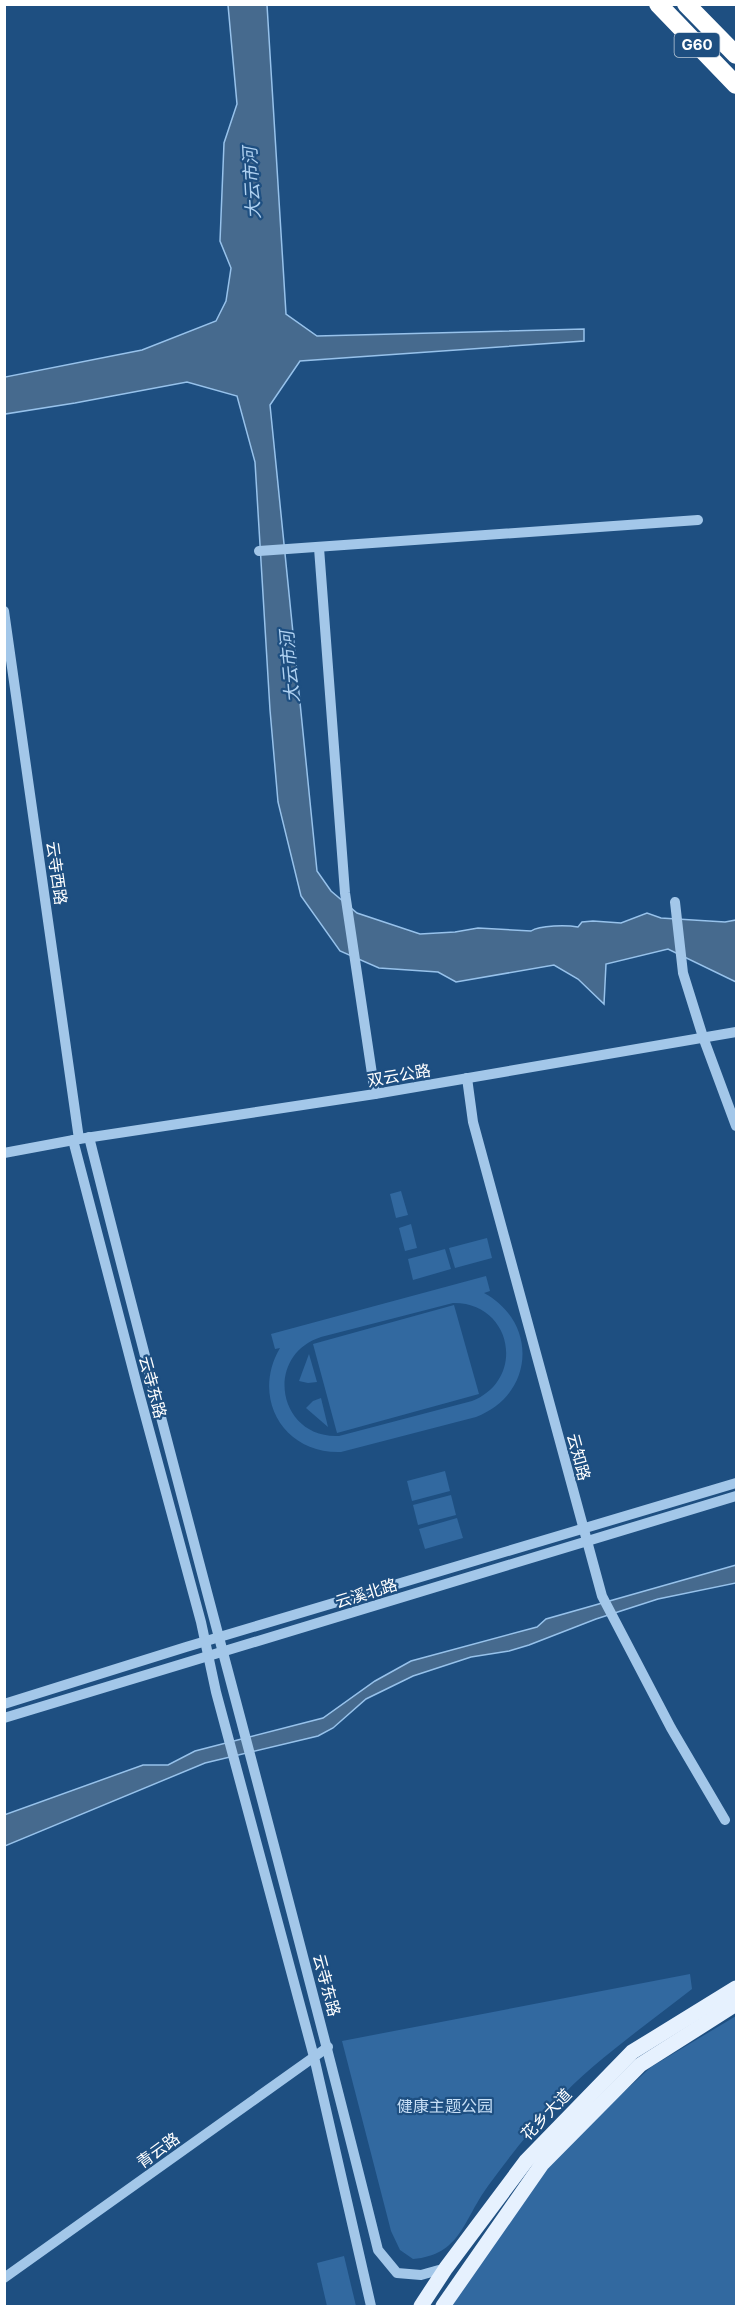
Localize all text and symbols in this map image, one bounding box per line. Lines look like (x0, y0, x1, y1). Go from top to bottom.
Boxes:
road number: G60 (674, 33, 720, 57)
water label: 大云市河 (239, 144, 264, 220)
water label: 大云市河 (276, 627, 303, 704)
street label: 云寺西路 (43, 840, 71, 906)
street label: 双云公路 (366, 1060, 432, 1090)
street label: 云寺东路 (135, 1353, 171, 1421)
street label: 云知路 (563, 1431, 595, 1483)
street label: 云溪北路 (332, 1574, 400, 1612)
street label: 云寺东路 (309, 1951, 345, 2019)
street label: 花乡大道 (517, 2084, 575, 2144)
park label: 健康主题公园 (397, 2096, 493, 2116)
street label: 青云路 (133, 2128, 183, 2172)

